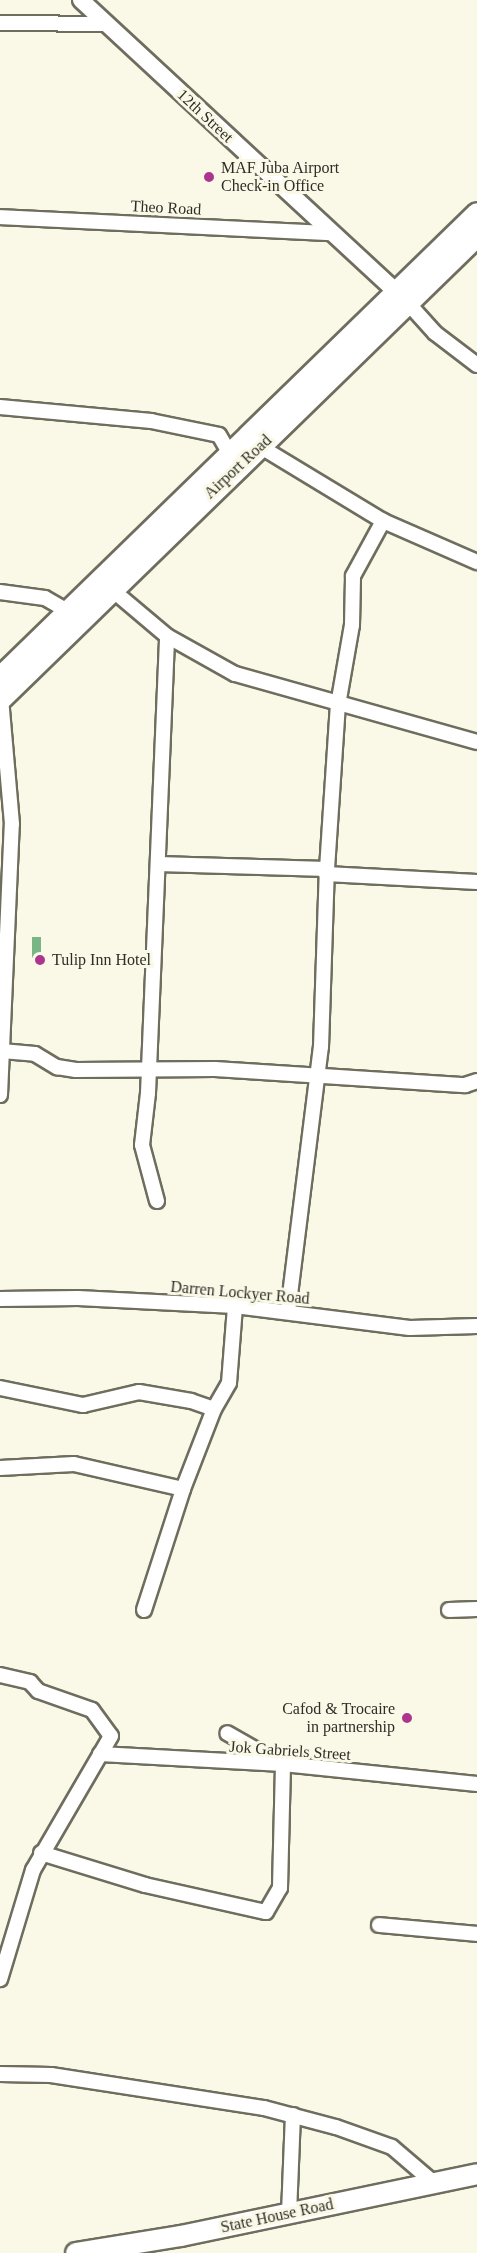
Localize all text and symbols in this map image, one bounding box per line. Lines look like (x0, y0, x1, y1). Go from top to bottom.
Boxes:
street label: 12th Street (173, 85, 237, 147)
place label: MAF Juba Airport Check-in Office (221, 158, 340, 196)
marker: MAF Juba Airport Check-in Office (202, 170, 216, 184)
street label: Theo Road (130, 197, 202, 219)
street label: Airport Road (200, 431, 276, 503)
place label: Tulip Inn Hotel (52, 950, 151, 970)
marker: Tulip Inn Hotel (33, 953, 47, 967)
street label: Darren Lockyer Road (170, 1277, 310, 1309)
place label: Cafod & Trocaire in partnership (282, 1699, 395, 1737)
marker: Cafod & Trocaire in partnership (400, 1711, 414, 1725)
street label: Jok Gabriels Street (229, 1737, 351, 1765)
street label: State House Road (219, 2195, 335, 2237)

